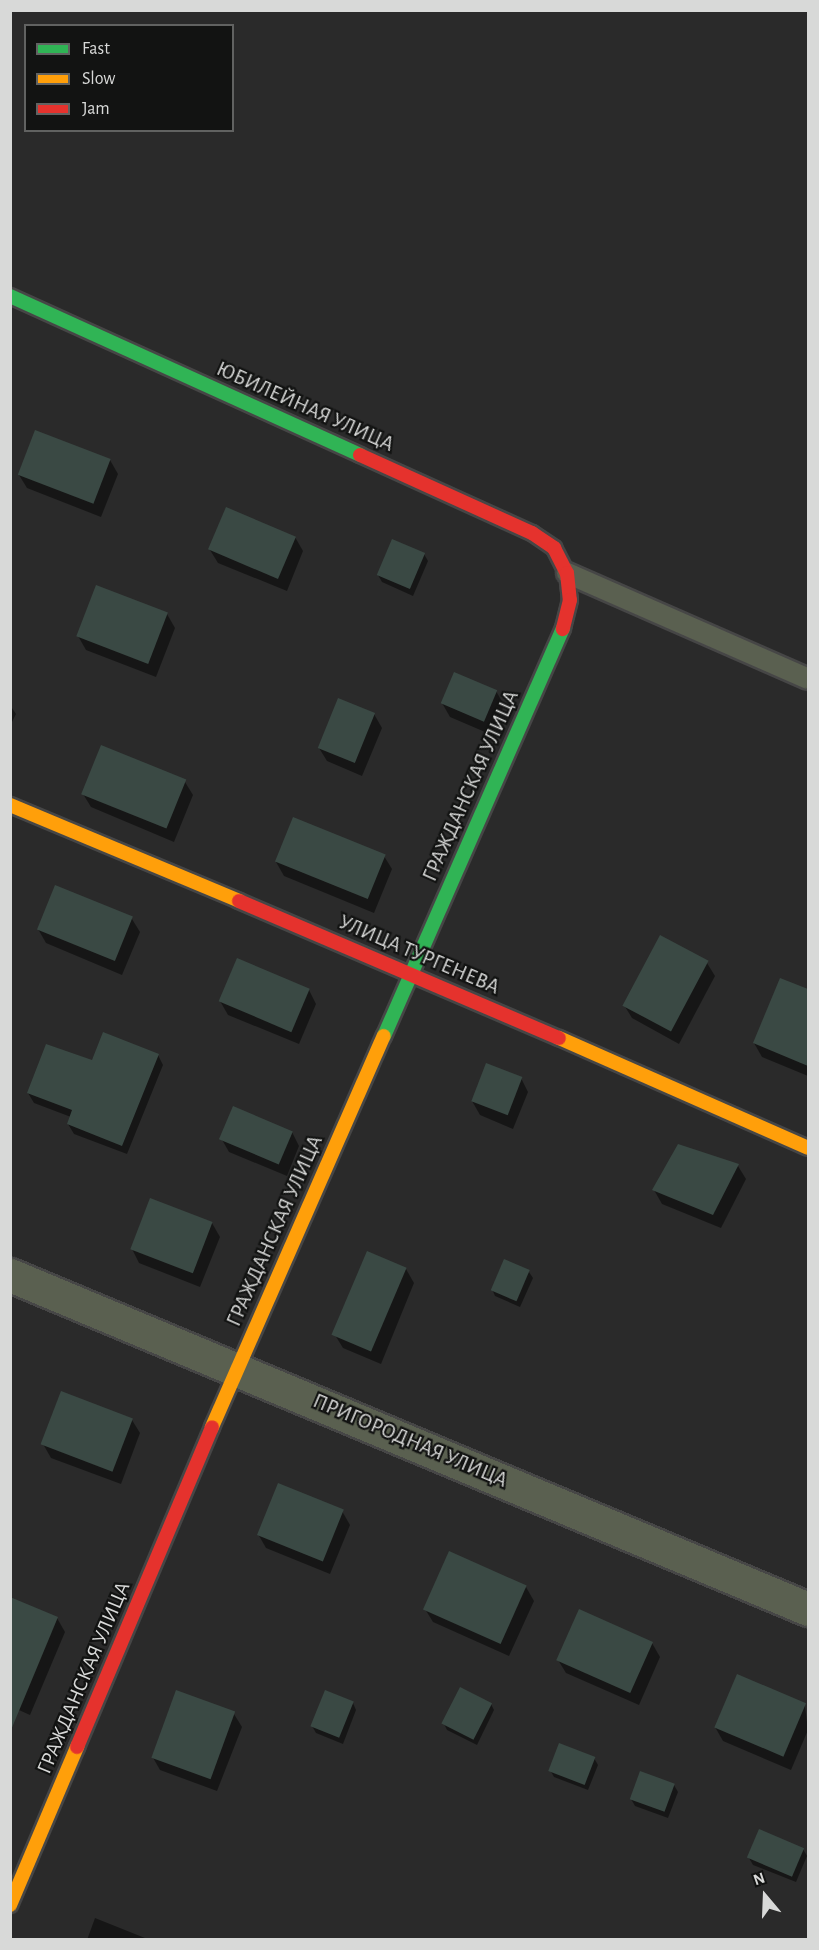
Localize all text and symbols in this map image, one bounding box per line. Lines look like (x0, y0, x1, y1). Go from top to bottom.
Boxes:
legend (24, 24, 234, 132)
text: Fast (82, 40, 110, 58)
text: Slow (82, 70, 115, 88)
text: Jam (82, 100, 110, 118)
street label: ЮБИЛЕЙНАЯ УЛИЦА (212, 357, 398, 457)
street label: ГРАЖДАНСКАЯ УЛИЦА (418, 687, 524, 885)
street label: УЛИЦА ТУРГЕНЕВА (335, 910, 503, 1000)
street label: ГРАЖДАНСКАЯ УЛИЦА (222, 1132, 328, 1330)
street label: ПРИГОРОДНАЯ УЛИЦА (309, 1389, 511, 1493)
street label: ГРАЖДАНСКАЯ УЛИЦА (32, 1578, 136, 1778)
north arrow (735, 1866, 795, 1926)
text: N (751, 1870, 767, 1888)

